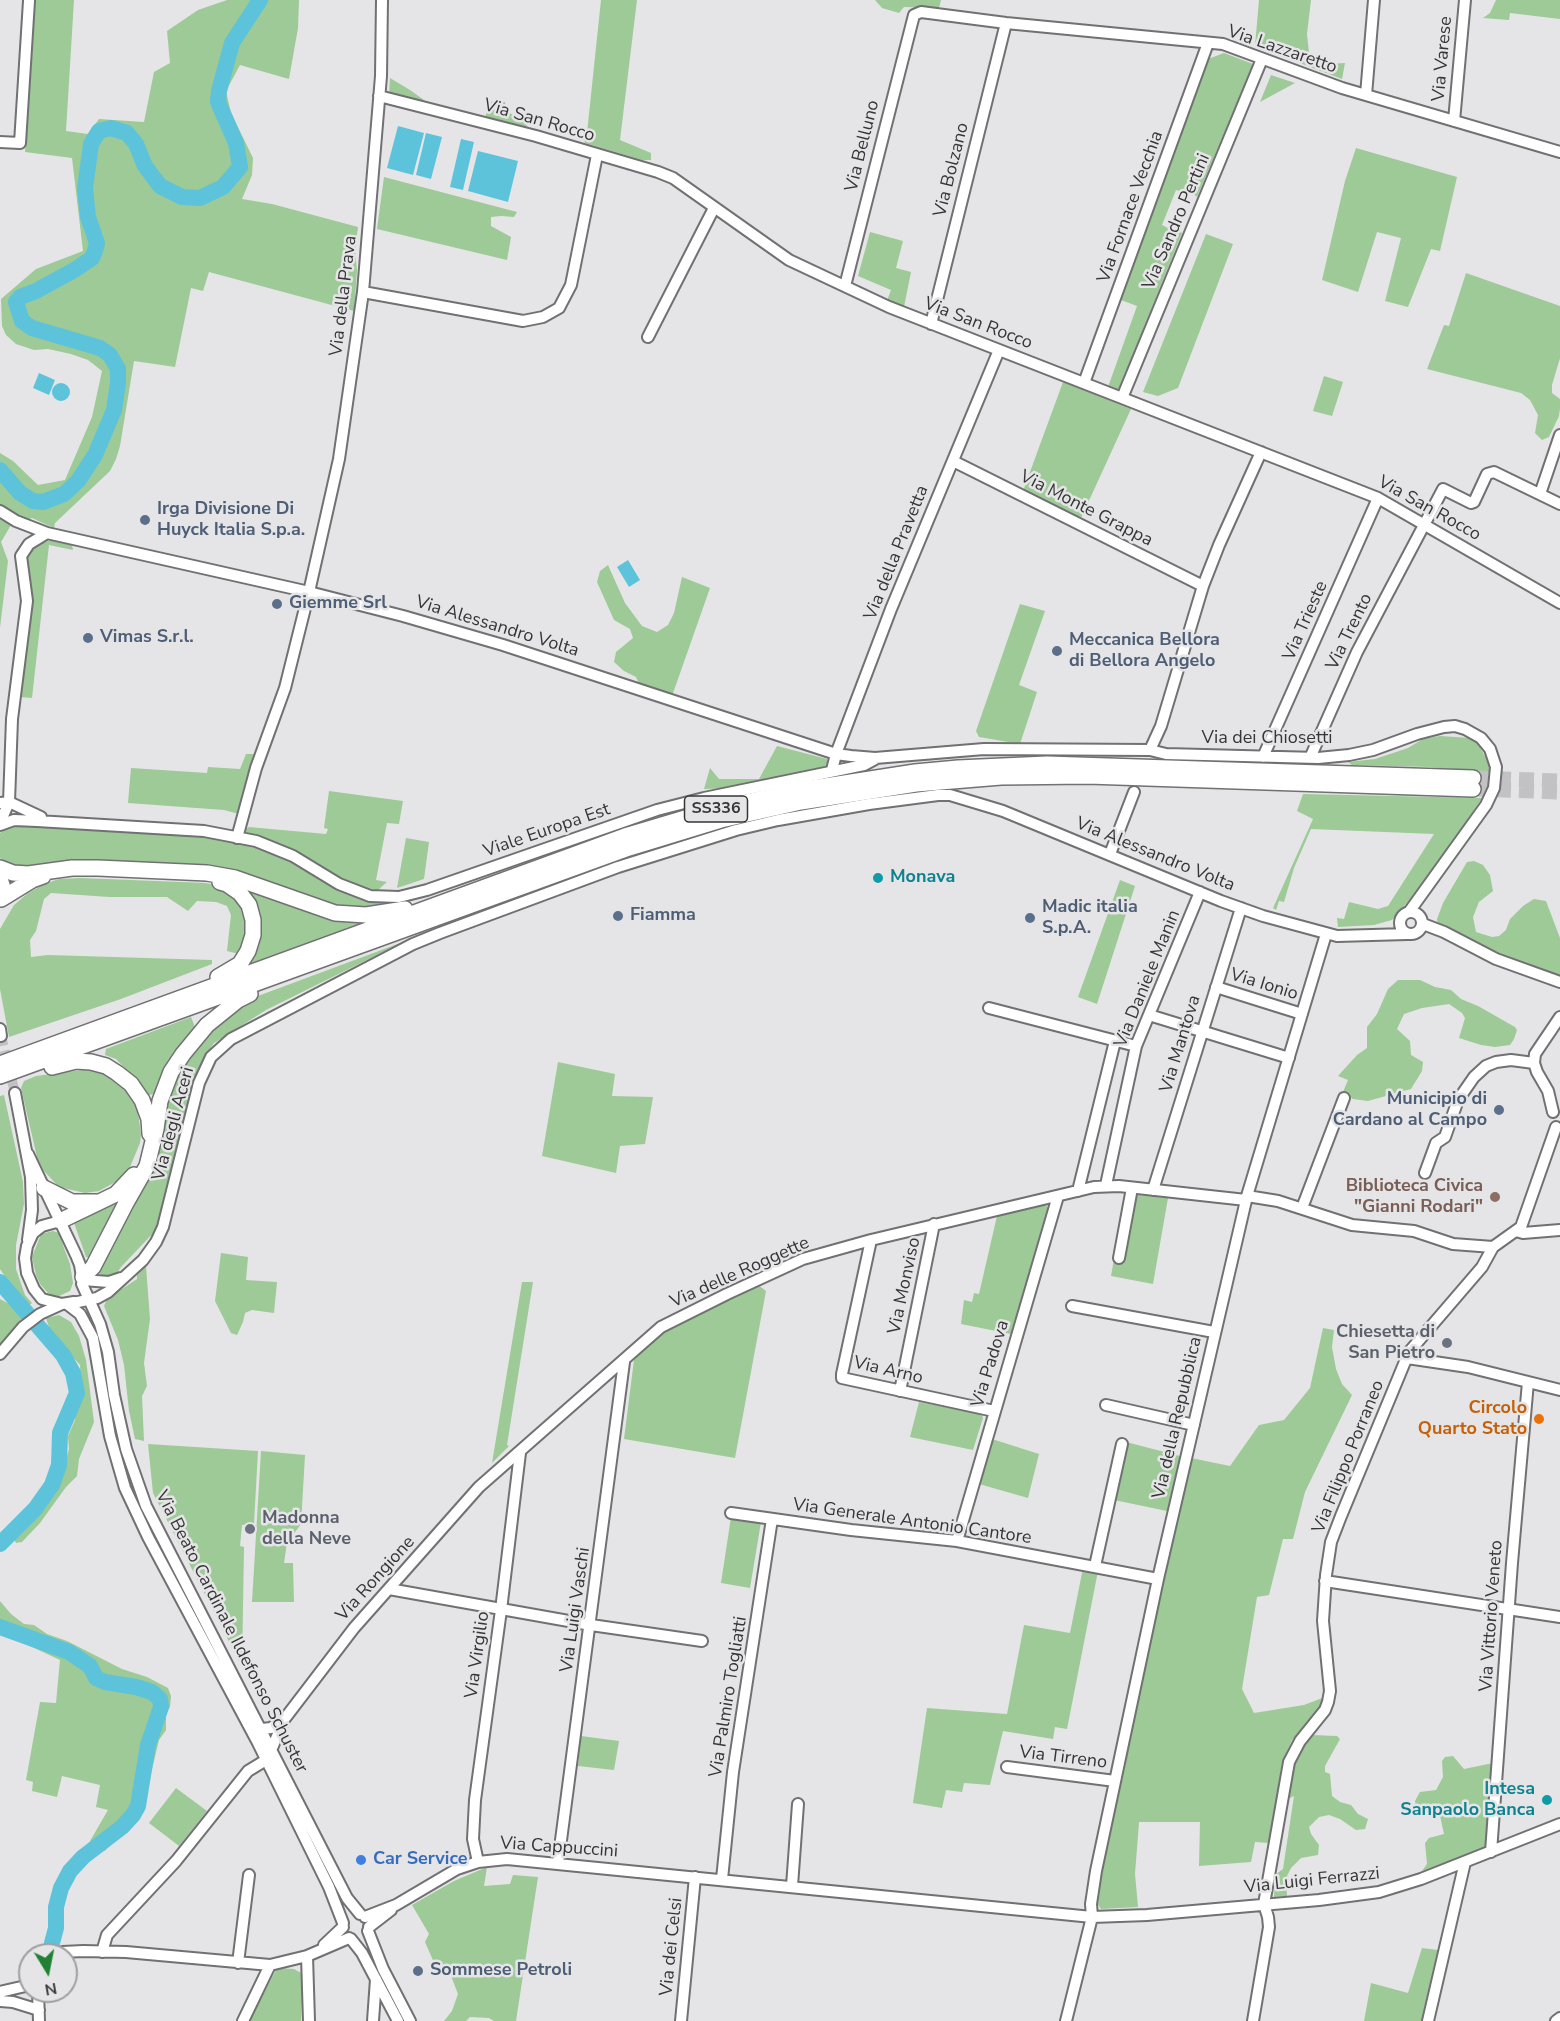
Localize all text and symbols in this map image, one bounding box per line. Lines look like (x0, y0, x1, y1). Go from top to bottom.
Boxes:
street label: Via Varese (1429, 15, 1457, 103)
street label: Via Lazzaretto (1224, 21, 1340, 79)
street label: Via San Rocco (481, 95, 597, 147)
street label: Via Belluno (841, 98, 885, 194)
street label: Via Bolzano (930, 121, 974, 219)
street label: Via Fornace Vecchia (1093, 128, 1169, 286)
street label: Via Sandro Pertini (1139, 151, 1215, 293)
street label: Via della Prava (326, 234, 362, 358)
street label: Via San Rocco (921, 293, 1035, 355)
street label: Via Monte Grappa (1016, 466, 1156, 552)
street label: Via San Rocco (1374, 472, 1484, 546)
street label: Via della Pravetta (860, 483, 934, 623)
place label: Irga Divisione Di Huyck Italia S.p.a. (157, 499, 305, 542)
marker: Irga Divisione Di Huyck Italia S.p.a. (138, 513, 152, 527)
street label: Via Trieste (1279, 578, 1333, 664)
street label: Via Trento (1322, 590, 1378, 674)
street label: Via Alessandro Volta (413, 592, 581, 662)
place label: Giemme Srl (289, 593, 387, 615)
marker: Giemme Srl (270, 597, 284, 611)
place label: Vimas S.r.l. (100, 627, 194, 649)
place label: Meccanica Bellora di Bellora Angelo (1069, 630, 1220, 672)
marker: Vimas S.r.l. (81, 631, 95, 645)
marker: Meccanica Bellora di Bellora Angelo (1050, 644, 1064, 658)
street label: Via dei Chiosetti (1202, 728, 1332, 750)
road number: SS336 (684, 796, 748, 822)
street label: Viale Europa Est (481, 799, 613, 863)
street label: Via Alessandro Volta (1072, 813, 1238, 897)
place label: Monava (890, 867, 955, 889)
marker: Monava (871, 871, 885, 885)
place label: Madic italia S.p.A. (1042, 897, 1138, 940)
place label: Fiamma (630, 905, 696, 927)
street label: Via Daniele Manin (1111, 907, 1185, 1051)
marker: Fiamma (611, 909, 625, 923)
marker: Madic italia S.p.A. (1023, 911, 1037, 925)
street label: Via Ionio (1227, 964, 1301, 1006)
street label: Via Mantova (1156, 993, 1206, 1095)
street label: Via degli Aceri (148, 1065, 200, 1183)
place label: Municipio di Cardano al Campo (1333, 1089, 1487, 1132)
marker: Municipio di Cardano al Campo (1492, 1103, 1506, 1117)
place label: Biblioteca Civica "Gianni Rodari" (1346, 1176, 1483, 1218)
marker: Biblioteca Civica "Gianni Rodari" (1488, 1190, 1502, 1204)
street label: Via delle Roggette (667, 1233, 813, 1313)
street label: Via Monviso (884, 1236, 926, 1336)
street label: Via Padova (967, 1318, 1015, 1410)
place label: Chiesetta di San Pietro (1336, 1322, 1435, 1364)
street label: Via della Repubblica (1149, 1335, 1207, 1501)
marker: Chiesetta di San Pietro (1440, 1336, 1454, 1350)
street label: Via Arno (851, 1353, 925, 1389)
street label: Via Filippo Porraneo (1308, 1377, 1390, 1537)
place label: Circolo Quarto Stato (1418, 1398, 1527, 1440)
marker: Circolo Quarto Stato (1532, 1412, 1546, 1426)
street label: Via Beato Cardinale Ildefonso Schuster (150, 1487, 312, 1777)
street label: Via Generale Antonio Cantore (791, 1495, 1033, 1549)
place label: Madonna della Neve (262, 1508, 351, 1550)
marker: Madonna della Neve (243, 1522, 257, 1536)
street label: Via Rongione (332, 1532, 420, 1626)
street label: Via Vittorio Veneto (1476, 1540, 1508, 1692)
street label: Via Luigi Vaschi (557, 1546, 595, 1674)
street label: Via Virgilio (461, 1610, 495, 1700)
street label: Via Palmiro Togliatti (706, 1615, 752, 1779)
street label: Via Tirreno (1018, 1742, 1108, 1774)
place label: Intesa Sanpaolo Banca (1400, 1779, 1535, 1822)
marker: Intesa Sanpaolo Banca (1540, 1793, 1554, 1807)
street label: Via Cappuccini (499, 1833, 619, 1863)
place label: Car Service (373, 1849, 468, 1871)
marker: Car Service (354, 1853, 368, 1867)
street label: Via Luigi Ferrazzi (1243, 1863, 1381, 1899)
street label: Via dei Celsi (656, 1897, 688, 1997)
north arrow (18, 1943, 78, 2003)
place label: Sommese Petroli (430, 1960, 572, 1982)
marker: Sommese Petroli (411, 1964, 425, 1978)
text: N (43, 1977, 59, 2001)

